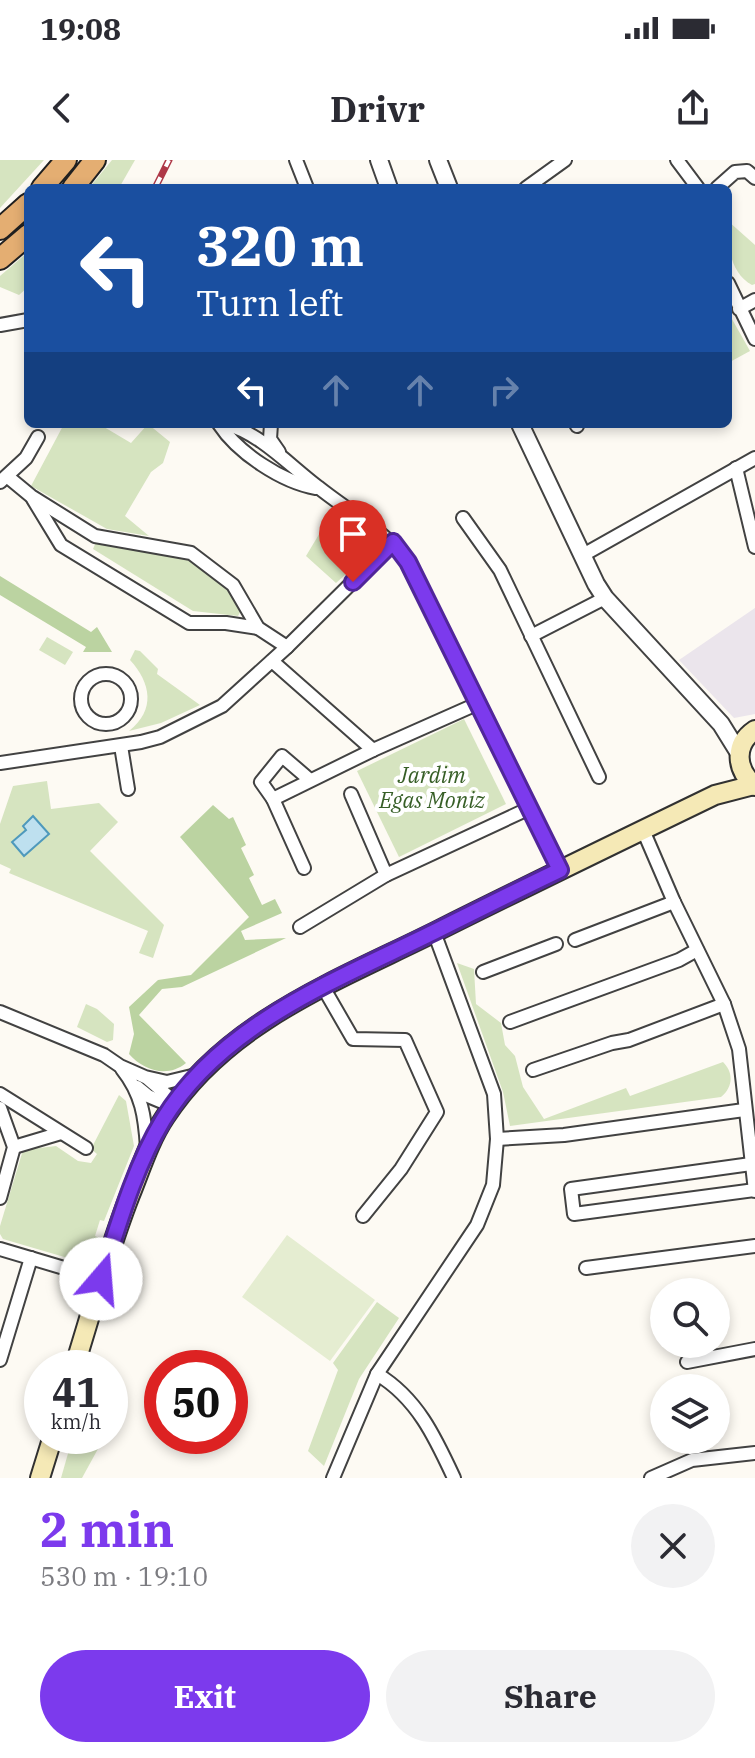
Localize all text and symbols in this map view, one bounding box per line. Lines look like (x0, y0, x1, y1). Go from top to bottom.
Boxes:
text: 19:08 (40, 9, 121, 48)
text: Drivr (330, 85, 425, 132)
icon: back (40, 86, 84, 130)
icon: share (671, 86, 715, 130)
text: 320 m (196, 209, 364, 281)
icon: left (64, 216, 168, 320)
text: Turn left (196, 279, 343, 326)
icon: left (230, 368, 274, 412)
icon: ahead (314, 368, 358, 412)
icon: ahead (398, 368, 442, 412)
icon: right (482, 368, 526, 412)
pin (319, 500, 387, 582)
icon: arrive (331, 512, 375, 556)
park label: Jardim Egas Moniz (378, 760, 486, 814)
position arrow (59, 1237, 143, 1321)
map controls (650, 1278, 730, 1454)
button: search (650, 1278, 730, 1358)
speed limit sign: 50 (144, 1350, 248, 1454)
text: 41 (52, 1366, 100, 1418)
button: layers (650, 1374, 730, 1454)
text: km/h (51, 1408, 101, 1435)
text: 2 min (40, 1498, 174, 1560)
button: close (631, 1504, 715, 1588)
text: 530 m · 19:10 (40, 1559, 208, 1593)
button: Exit (40, 1650, 370, 1742)
button: Share (386, 1650, 715, 1742)

